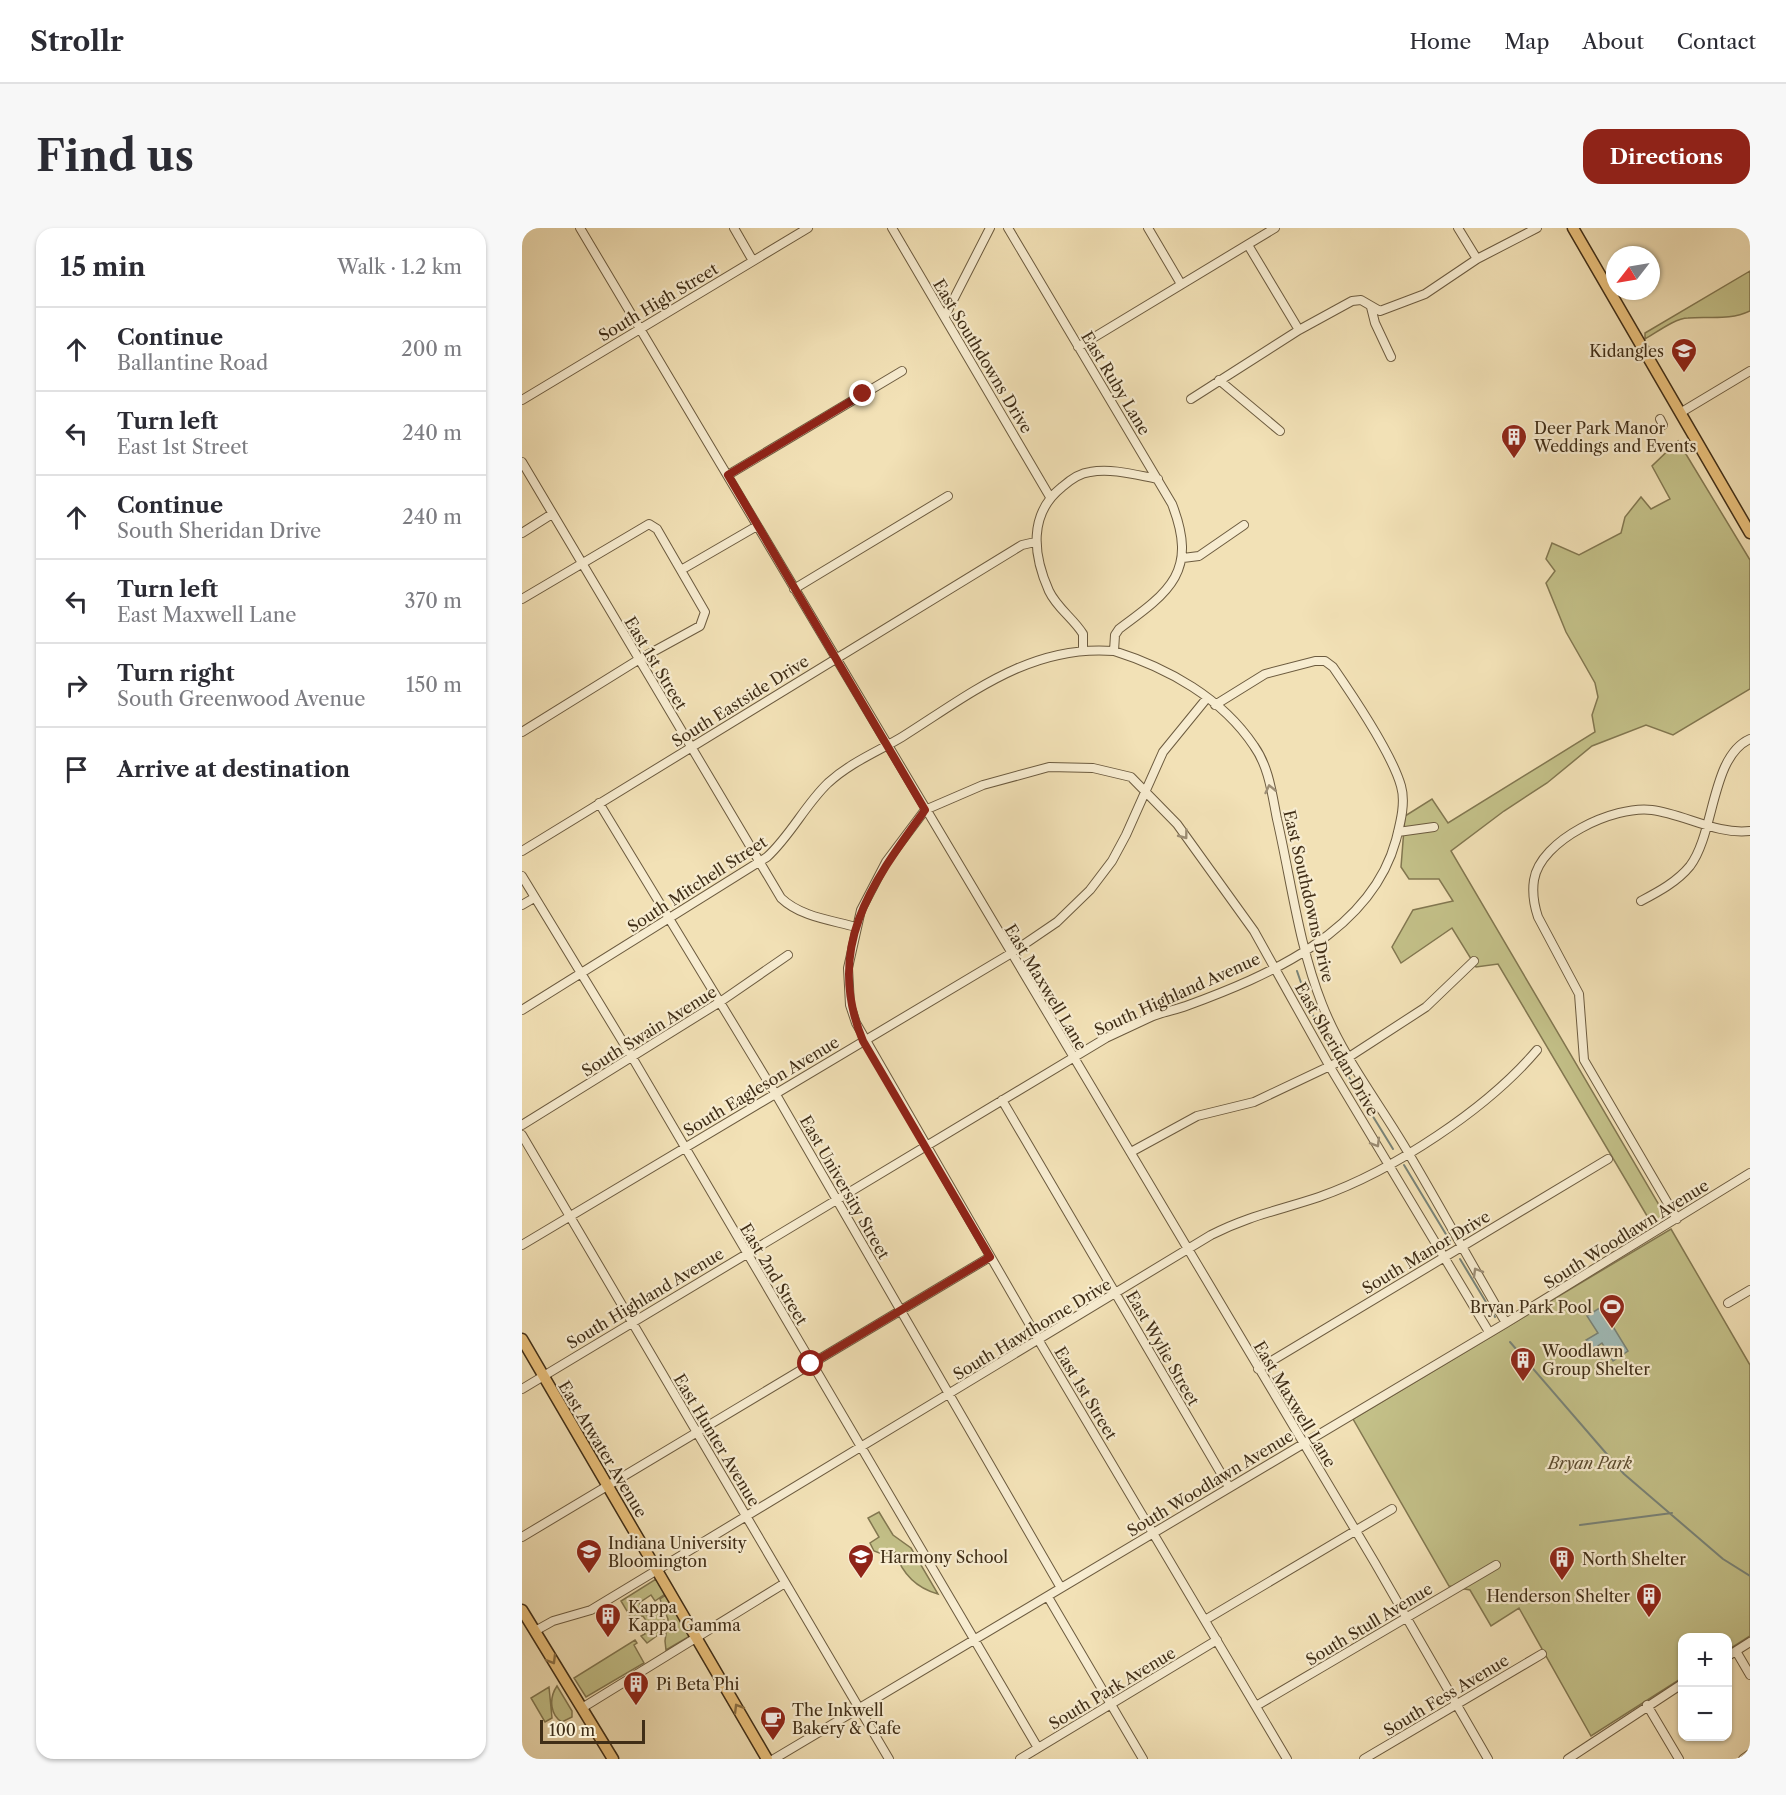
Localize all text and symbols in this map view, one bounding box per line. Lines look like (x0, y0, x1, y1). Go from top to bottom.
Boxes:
text: Strollr (30, 24, 124, 58)
text: Home (1410, 29, 1471, 54)
text: Map (1504, 29, 1549, 54)
text: About (1582, 29, 1644, 54)
text: Contact (1677, 29, 1756, 54)
button: Directions (1583, 129, 1750, 184)
text: Find us (36, 130, 194, 182)
north arrow (1606, 246, 1660, 300)
text: 15 min (60, 251, 146, 283)
text: Walk · 1.2 km (337, 255, 462, 279)
street label: South High Street (595, 258, 722, 346)
street label: East Southdowns Drive (929, 275, 1037, 437)
text: Continue (117, 324, 223, 351)
street label: East Ruby Lane (1077, 327, 1155, 439)
icon: ahead (60, 333, 93, 366)
school or university icon: Kidangles (1669, 336, 1699, 374)
text: 200 m (401, 337, 462, 361)
place label: Kidangles (1589, 341, 1664, 361)
text: Ballantine Road (117, 351, 268, 375)
route end (849, 380, 875, 406)
text: Turn left (117, 408, 218, 435)
icon: left (60, 417, 93, 450)
place label: Deer Park Manor Weddings and Events (1533, 418, 1696, 456)
text: 240 m (402, 421, 462, 445)
building icon: Deer Park Manor Weddings and Events (1499, 422, 1529, 460)
text: East 1st Street (117, 435, 248, 459)
text: Continue (117, 492, 223, 519)
icon: ahead (60, 501, 93, 534)
text: 240 m (402, 505, 462, 529)
text: South Sheridan Drive (117, 519, 321, 543)
text: Turn left (117, 576, 218, 603)
icon: left (60, 585, 93, 618)
text: 370 m (405, 589, 462, 613)
text: East Maxwell Lane (117, 603, 296, 627)
street label: East 1st Street (620, 613, 692, 713)
street label: South Eastside Drive (668, 651, 812, 751)
text: Turn right (117, 660, 235, 687)
icon: right (60, 669, 93, 702)
text: 150 m (406, 673, 462, 697)
text: South Greenwood Avenue (117, 687, 366, 711)
icon: arrive (60, 753, 93, 786)
text: Arrive at destination (117, 756, 350, 783)
one-way arrow (1265, 784, 1278, 794)
street label: East Southdowns Drive (1279, 808, 1339, 984)
one-way arrow (1177, 828, 1188, 839)
street label: South Mitchell Street (623, 831, 771, 937)
street label: East Maxwell Lane (1000, 920, 1092, 1054)
street label: South Highland Avenue (1091, 948, 1263, 1040)
street label: East Sheridan Drive (1291, 979, 1383, 1119)
street label: South Swain Avenue (578, 981, 720, 1081)
street label: South Eagleson Avenue (680, 1032, 843, 1140)
street label: East University Street (796, 1112, 894, 1263)
one-way arrow (1368, 1137, 1380, 1147)
street label: South Woodlawn Avenue (1540, 1175, 1712, 1293)
street label: South Manor Drive (1358, 1206, 1494, 1298)
street label: East 2nd Street (736, 1220, 812, 1329)
street label: South Highland Avenue (563, 1243, 727, 1353)
one-way arrow (1472, 1268, 1484, 1278)
street label: South Hawthorne Drive (949, 1274, 1115, 1384)
street label: East Wylie Street (1122, 1287, 1204, 1409)
sports icon: Bryan Park Pool (1597, 1292, 1627, 1330)
place label: Bryan Park Pool (1470, 1297, 1592, 1317)
street label: East Maxwell Lane (1249, 1337, 1341, 1471)
place label: Woodlawn Group Shelter (1541, 1341, 1650, 1379)
street label: East 1st Street (1050, 1343, 1122, 1443)
building icon: Woodlawn Group Shelter (1508, 1345, 1538, 1383)
route start (797, 1350, 823, 1376)
street label: East Hunter Avenue (670, 1370, 765, 1510)
street label: East Atwater Avenue (554, 1377, 652, 1521)
street label: South Woodlawn Avenue (1123, 1425, 1297, 1541)
park label: Bryan Park (1546, 1453, 1633, 1473)
place label: Indiana University Bloomington (608, 1533, 748, 1571)
school or university icon: Indiana University Bloomington (574, 1537, 604, 1575)
school or university icon: Harmony School (846, 1542, 876, 1580)
building icon: North Shelter (1547, 1544, 1577, 1582)
place label: Harmony School (880, 1547, 1008, 1567)
place label: North Shelter (1582, 1549, 1686, 1569)
street label: South Stull Avenue (1302, 1578, 1436, 1670)
building icon: Henderson Shelter (1634, 1581, 1664, 1619)
place label: Henderson Shelter (1487, 1586, 1630, 1606)
place label: Kappa Kappa Gamma (628, 1597, 741, 1635)
building icon: Kappa Kappa Gamma (593, 1601, 623, 1639)
map controls (1678, 1633, 1732, 1741)
button: + (1678, 1633, 1732, 1687)
street label: South Park Avenue (1045, 1642, 1179, 1734)
street label: South Fess Avenue (1380, 1650, 1512, 1740)
one-way arrow (545, 1654, 557, 1664)
building icon: Pi Beta Phi (621, 1669, 651, 1707)
place label: Pi Beta Phi (656, 1674, 740, 1694)
button: − (1678, 1687, 1732, 1741)
place label: The Inkwell Bakery & Cafe (792, 1700, 901, 1738)
one-way arrow (734, 1704, 745, 1714)
cafe icon: The Inkwell Bakery & Cafe (758, 1704, 788, 1742)
scale bar (540, 1717, 645, 1744)
text: 100 m (549, 1720, 595, 1740)

